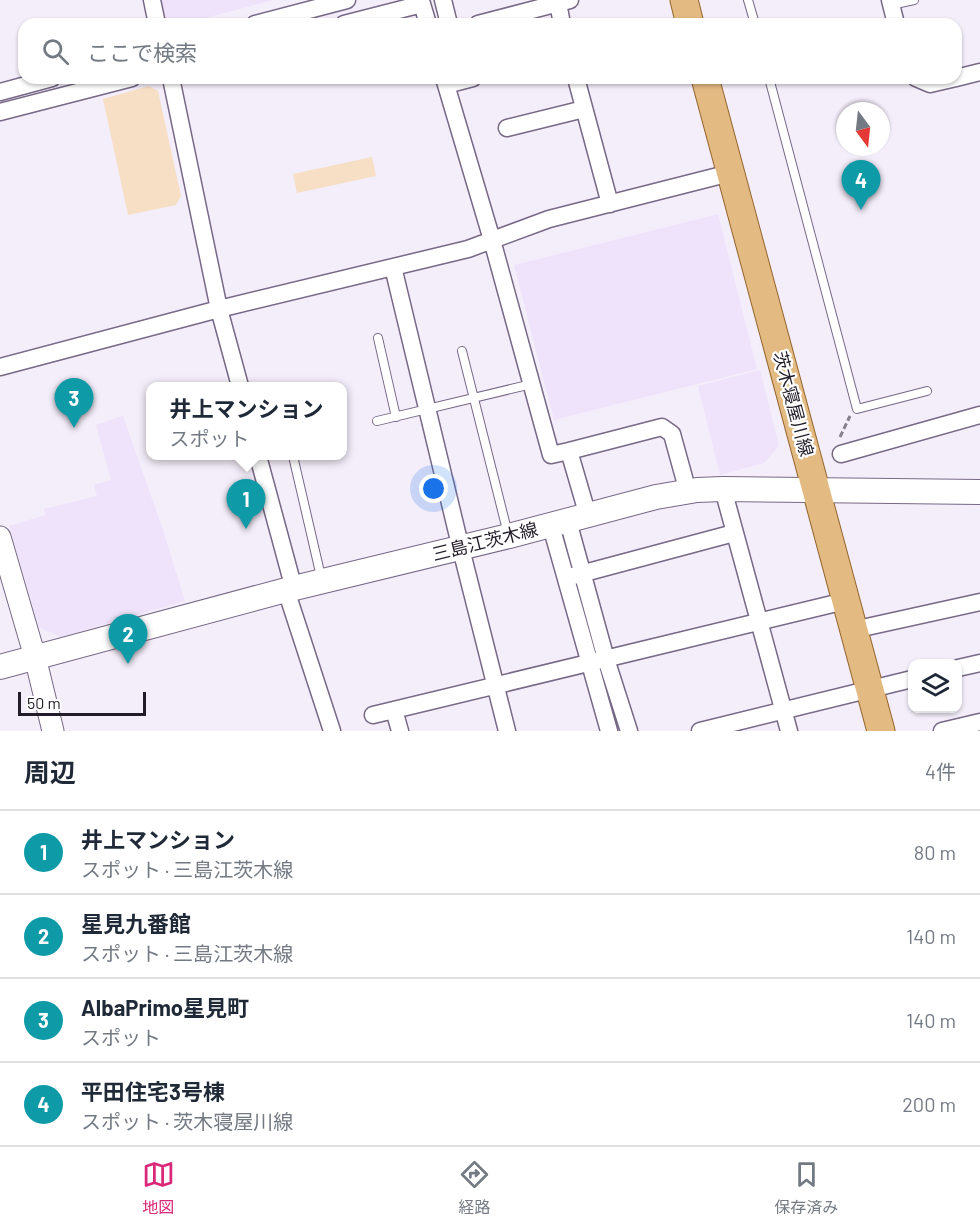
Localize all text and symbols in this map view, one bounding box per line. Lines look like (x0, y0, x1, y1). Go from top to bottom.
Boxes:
search box (18, 18, 962, 84)
icon: search (39, 35, 72, 68)
text: ここで検索 (87, 39, 197, 65)
north arrow (836, 102, 890, 156)
pin: 4 (842, 160, 880, 210)
street label: 茨木寝屋川線 (769, 349, 819, 459)
pin: 3 (54, 378, 94, 428)
popup (146, 382, 347, 460)
text: 井上マンション (169, 395, 324, 421)
text: スポット (169, 426, 249, 450)
your location (419, 474, 448, 503)
pin: 1 (226, 480, 266, 529)
street label: 三島江茨木線 (430, 517, 540, 565)
pin: 2 (108, 614, 148, 664)
map controls (908, 659, 962, 713)
button: layers (908, 659, 962, 713)
scale bar (18, 689, 146, 716)
text: 50 m (27, 693, 61, 712)
text: 周辺 (24, 756, 76, 787)
text: 4件 (925, 759, 956, 783)
text: 井上マンション (81, 826, 235, 852)
text: 1 (40, 840, 47, 864)
text: 80 m (914, 840, 956, 864)
text: スポット · 三島江茨木線 (81, 857, 293, 881)
text: 星見九番館 (81, 910, 191, 936)
text: 2 (38, 924, 49, 948)
text: 140 m (906, 924, 956, 948)
text: スポット · 三島江茨木線 (81, 941, 293, 965)
text: AlbaPrimo星見町 (81, 994, 249, 1020)
text: 3 (38, 1008, 49, 1032)
text: 140 m (906, 1008, 956, 1032)
text: スポット (81, 1025, 161, 1049)
text: 平田住宅3号棟 (81, 1078, 225, 1104)
text: 4 (37, 1092, 50, 1116)
text: 200 m (902, 1092, 956, 1116)
text: スポット · 茨木寝屋川線 (81, 1109, 293, 1133)
tab: 地図 (142, 1158, 175, 1218)
tab: 経路 (458, 1158, 491, 1218)
tab: 保存済み (774, 1158, 838, 1218)

